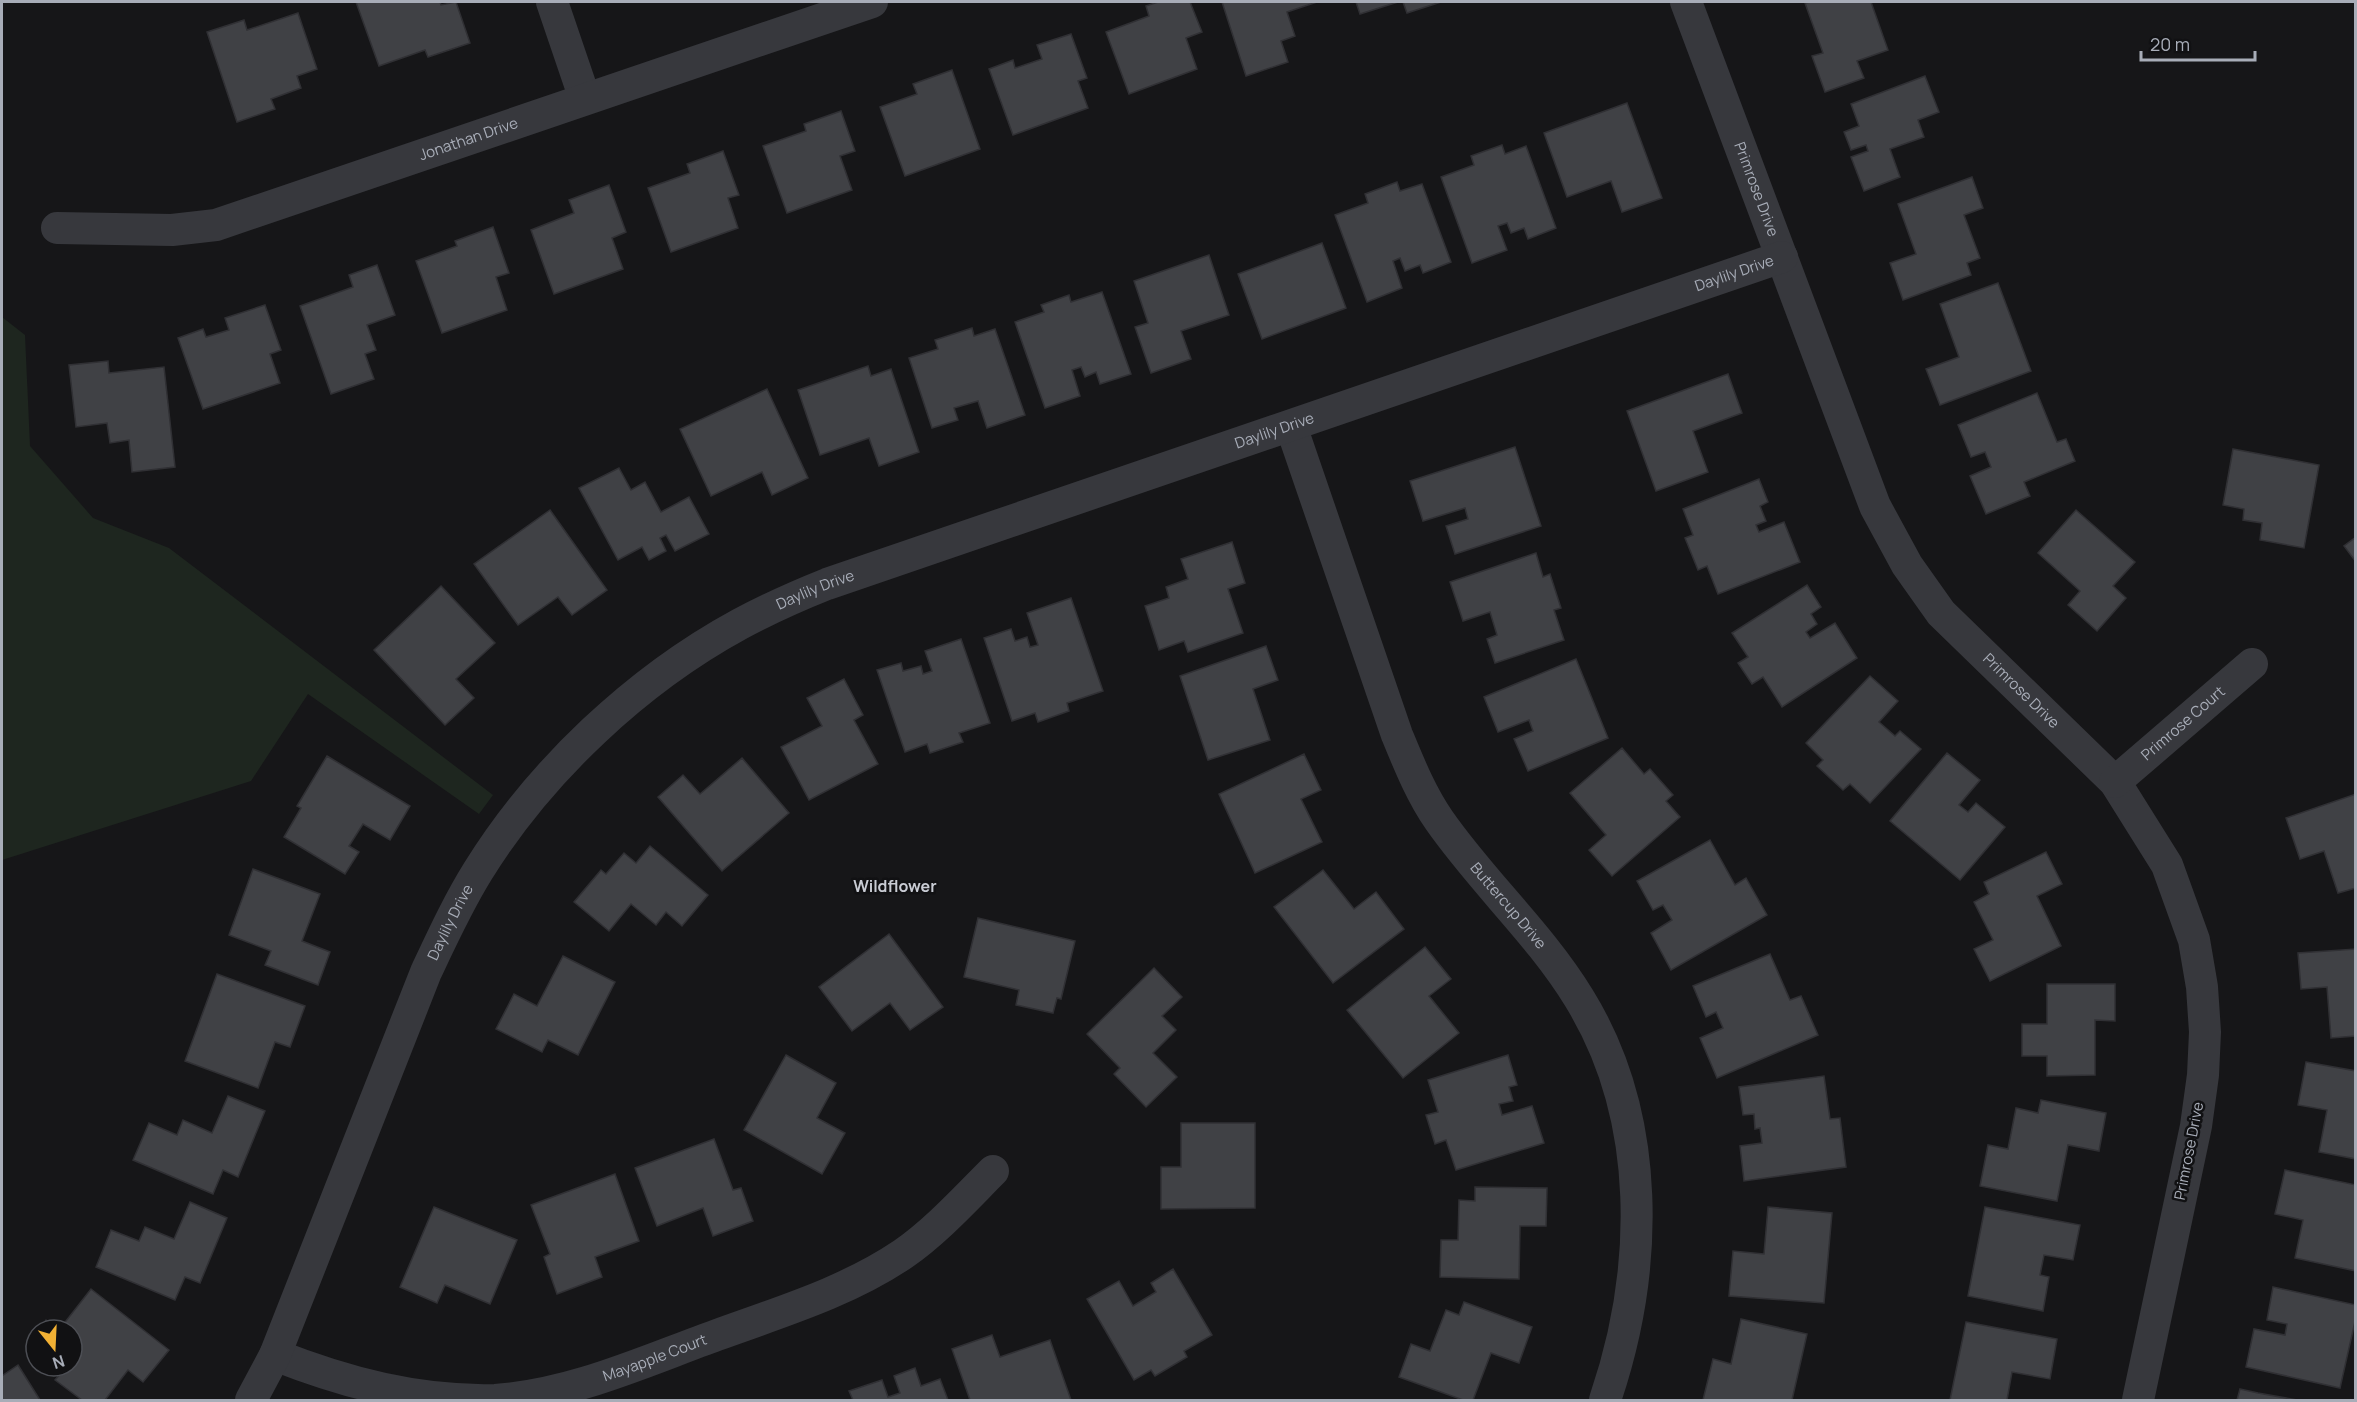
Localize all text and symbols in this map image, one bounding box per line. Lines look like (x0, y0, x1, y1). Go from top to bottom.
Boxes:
scale bar (2141, 24, 2255, 62)
text: 20 m (2150, 32, 2190, 56)
street label: Jonathan Drive (416, 112, 521, 165)
street label: Primrose Drive (1729, 139, 1784, 240)
street label: Daylily Drive (1692, 249, 1777, 296)
street label: Daylily Drive (1232, 407, 1317, 454)
street label: Daylily Drive (773, 564, 857, 615)
street label: Primrose Drive (1979, 648, 2065, 733)
street label: Primrose Court (2136, 681, 2229, 765)
street label: Buttercup Drive (1466, 858, 1552, 953)
district label: Wildflower (853, 875, 937, 897)
street label: Daylily Drive (422, 880, 478, 964)
street label: Primrose Drive (2169, 1100, 2208, 1202)
north arrow (24, 1318, 84, 1378)
street label: Mayapple Court (600, 1329, 710, 1386)
text: N (50, 1350, 68, 1375)

